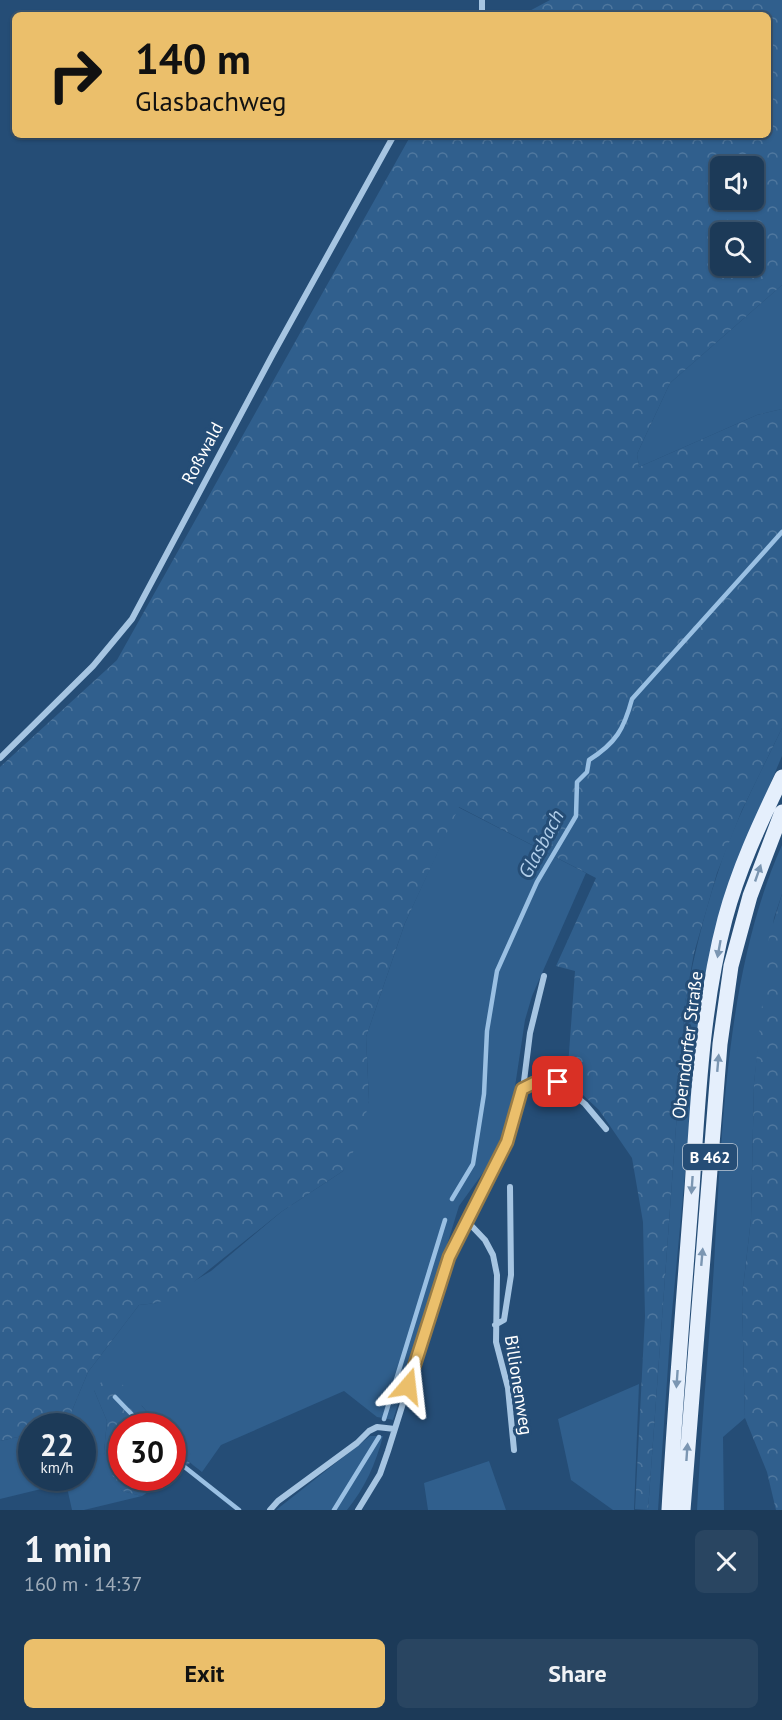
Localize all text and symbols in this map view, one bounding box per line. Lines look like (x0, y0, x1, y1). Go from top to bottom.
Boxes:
text: 140 m (135, 31, 251, 86)
icon: right (36, 36, 114, 114)
text: Glasbachweg (135, 84, 287, 118)
map controls (710, 156, 764, 276)
button: sound (710, 156, 764, 210)
button: search (710, 222, 764, 276)
street label: Roßwald (176, 418, 228, 488)
water label: Glasbach (512, 805, 570, 883)
one-way arrow (754, 864, 763, 882)
one-way arrow (715, 940, 724, 959)
street label: Oberndorfer Straße (667, 970, 707, 1120)
one-way arrow (713, 1053, 723, 1072)
pin (532, 1056, 583, 1107)
icon: arrive (541, 1065, 574, 1098)
road number: B 462 (683, 1144, 737, 1170)
one-way arrow (687, 1175, 697, 1194)
one-way arrow (697, 1248, 707, 1267)
street label: Billionenweg (500, 1333, 538, 1437)
position arrow (376, 1354, 440, 1418)
one-way arrow (672, 1369, 682, 1388)
speed limit sign: 30 (108, 1413, 186, 1491)
text: 22 (40, 1425, 74, 1464)
one-way arrow (682, 1442, 692, 1461)
text: km/h (41, 1458, 73, 1477)
text: 1 min (24, 1525, 112, 1572)
button: close (695, 1530, 758, 1593)
text: 160 m · 14:37 (24, 1571, 142, 1597)
button: Exit (24, 1639, 385, 1708)
button: Share (397, 1639, 758, 1708)

